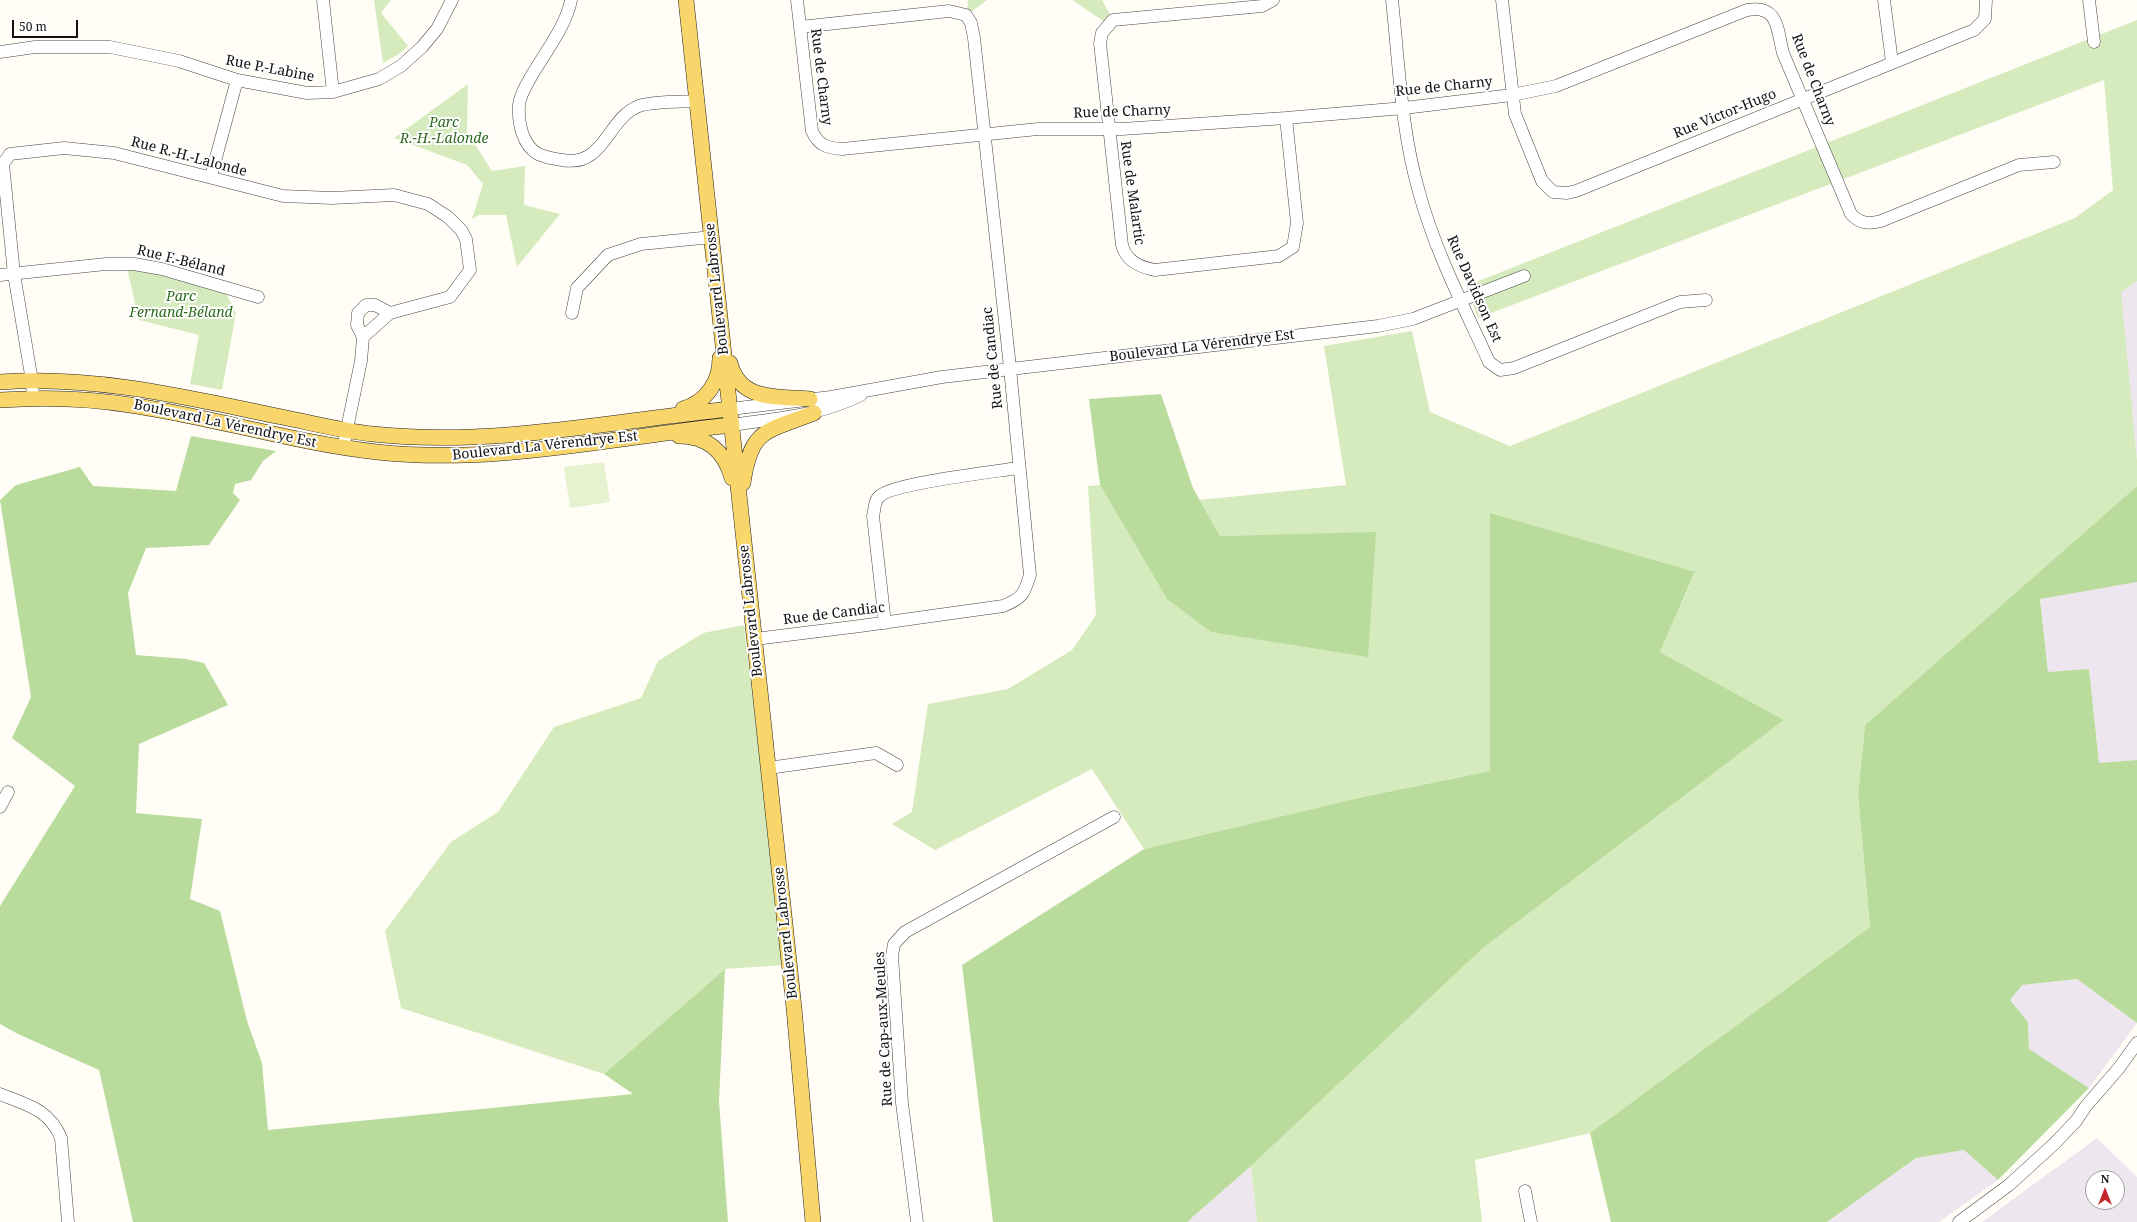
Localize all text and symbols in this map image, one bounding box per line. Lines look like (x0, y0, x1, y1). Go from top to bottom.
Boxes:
scale bar (14, 12, 80, 38)
text: 50 m (19, 18, 47, 35)
street label: Rue de Charny (807, 28, 835, 126)
street label: Rue de Charny (1788, 31, 1838, 129)
street label: Rue P.-Labine (224, 52, 316, 86)
street label: Rue de Charny (1395, 74, 1493, 100)
street label: Rue Victor-Hugo (1671, 86, 1779, 142)
street label: Rue de Charny (1073, 102, 1171, 122)
park label: Parc R.-H.-Lalonde (400, 115, 488, 148)
street label: Rue R.-H.-Lalonde (129, 133, 249, 181)
street label: Rue de Malartic (1116, 140, 1148, 246)
street label: Boulevard Labrosse (702, 222, 732, 356)
street label: Rue Davidson Est (1443, 233, 1505, 345)
street label: Rue F.-Béland (135, 242, 227, 280)
park label: Parc Fernand-Béland (129, 289, 233, 322)
street label: Rue de Candiac (979, 306, 1007, 410)
street label: Boulevard La Vérendrye Est (1108, 326, 1296, 366)
street label: Boulevard La Vérendrye Est (132, 396, 318, 452)
street label: Boulevard La Vérendrye Est (451, 428, 639, 464)
street label: Boulevard Labrosse (736, 544, 766, 678)
street label: Rue de Candiac (782, 599, 886, 629)
street label: Boulevard Labrosse (771, 866, 801, 1000)
street label: Rue de Cap-aux-Meules (872, 951, 896, 1107)
north arrow (2085, 1170, 2125, 1210)
text: N (2101, 1171, 2109, 1186)

